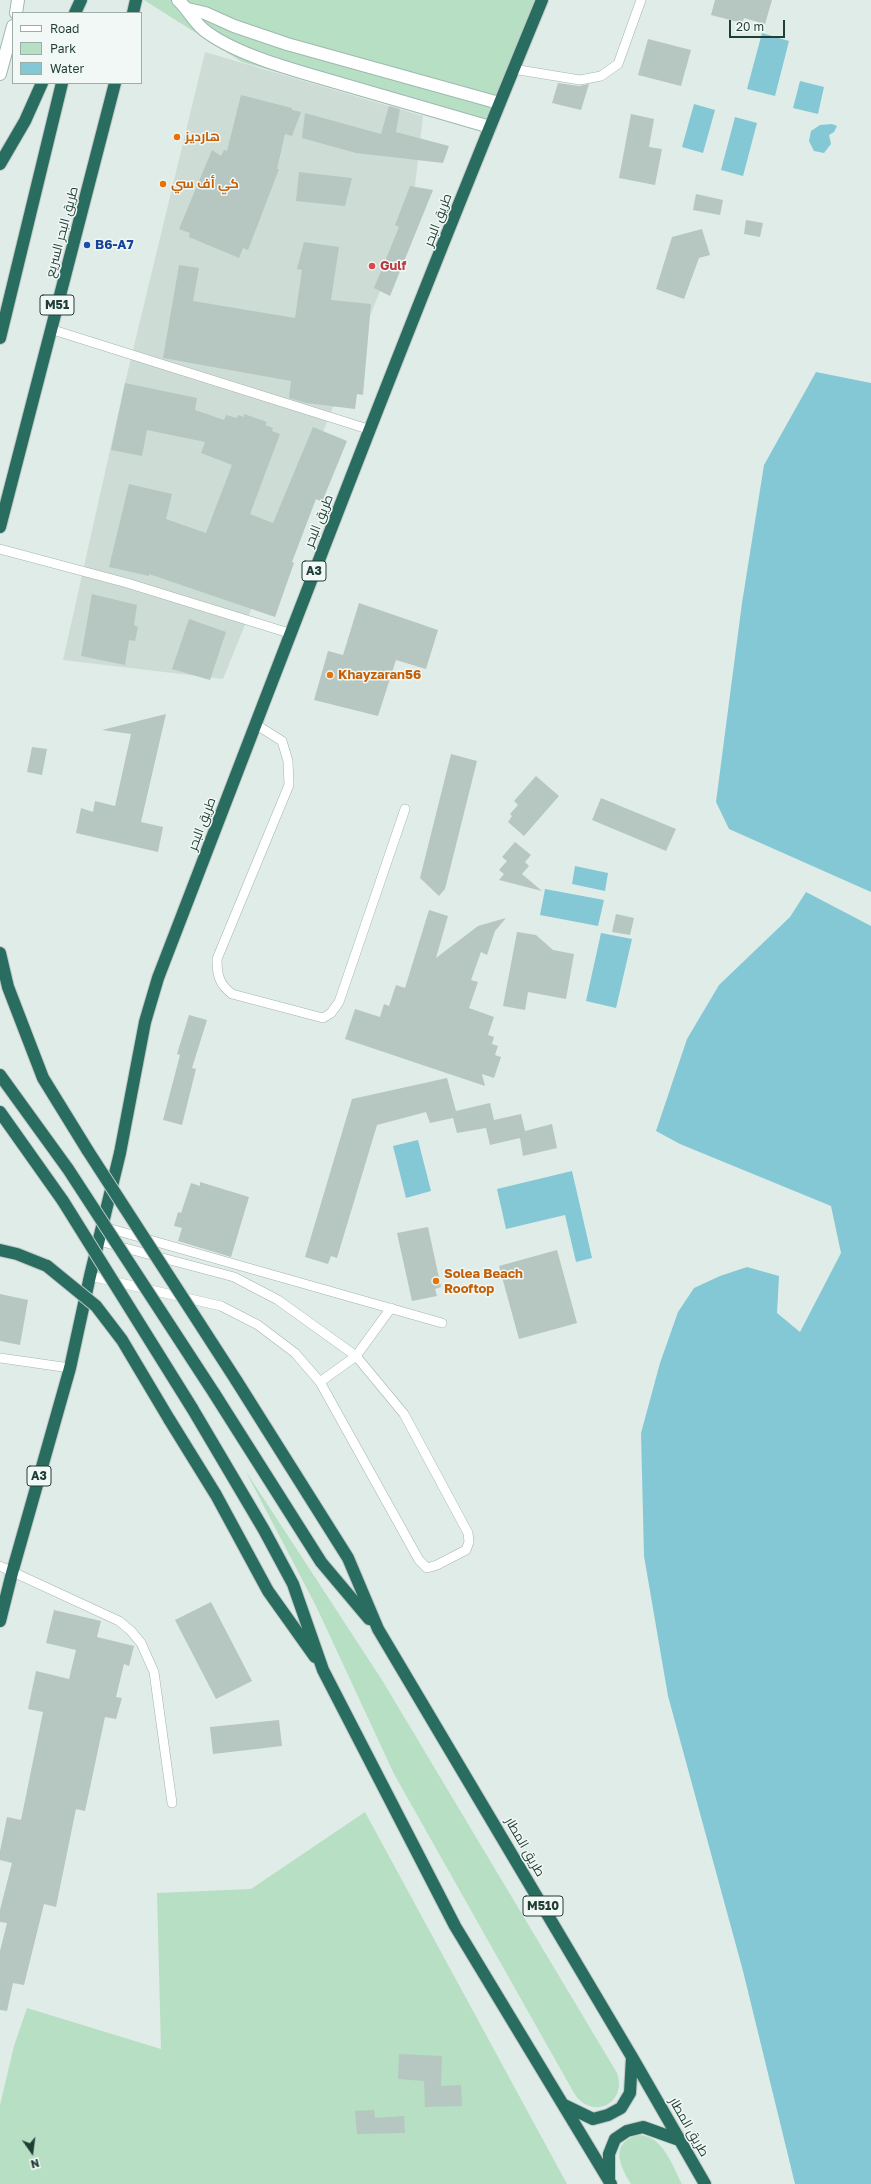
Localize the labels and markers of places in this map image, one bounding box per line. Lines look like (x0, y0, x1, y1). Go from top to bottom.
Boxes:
place label: هارديز (185, 129, 220, 145)
marker: هارديز (172, 132, 182, 142)
place label: كي أف سي (171, 176, 239, 192)
marker: كي أف سي (158, 179, 168, 189)
place label: B6-A7 (95, 237, 134, 253)
marker: B6-A7 (82, 240, 92, 250)
place label: Gulf (380, 258, 406, 274)
marker: Gulf (367, 261, 377, 271)
place label: Khayzaran56 (338, 667, 421, 683)
marker: Khayzaran56 (325, 670, 335, 680)
place label: Solea Beach Rooftop (444, 1266, 523, 1297)
marker: Solea Beach Rooftop (431, 1276, 441, 1286)

